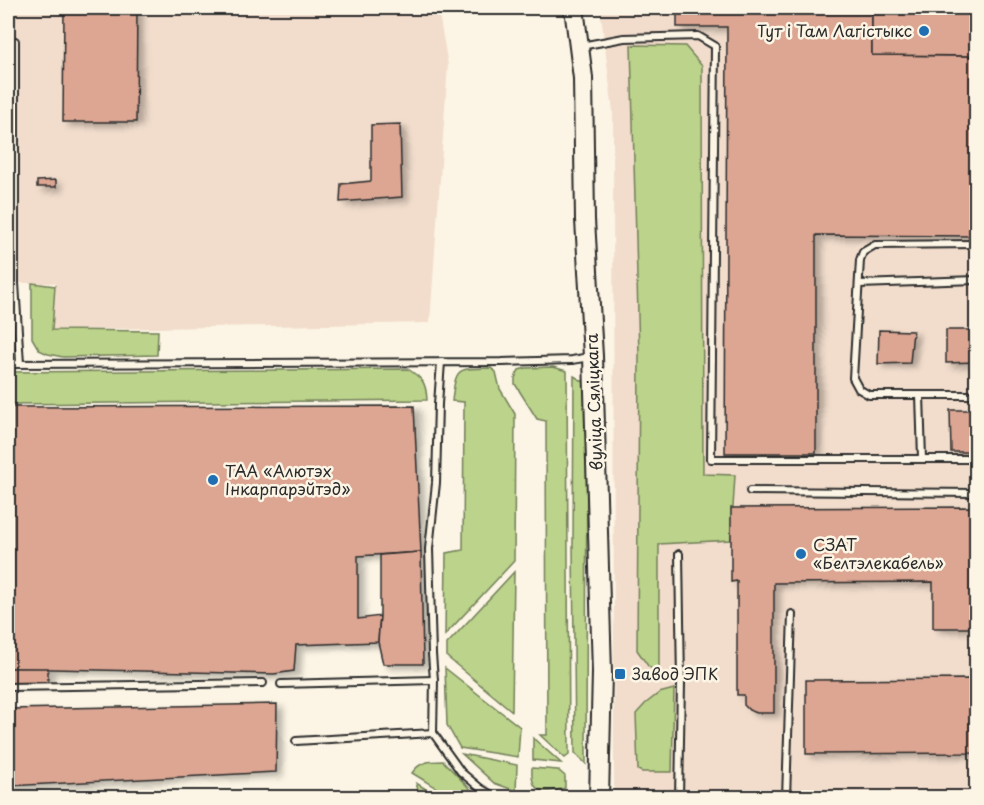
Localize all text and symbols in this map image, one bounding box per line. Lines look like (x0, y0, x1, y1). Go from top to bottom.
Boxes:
place label: Тут і Там Лагістыкс (757, 18, 912, 42)
marker: Тут і Там Лагістыкс (917, 24, 931, 38)
street label: вуліца Сяліцкага (579, 333, 607, 471)
place label: ТАА «Алютэх Інкарпарэйтэд» (225, 458, 350, 500)
marker: ТАА «Алютэх Інкарпарэйтэд» (206, 473, 220, 487)
place label: СЗАТ «Белтэлекабель» (813, 532, 944, 574)
marker: СЗАТ «Белтэлекабель» (794, 547, 808, 561)
place label: Завод ЭПК (632, 661, 718, 685)
marker: Завод ЭПК (613, 667, 627, 681)

